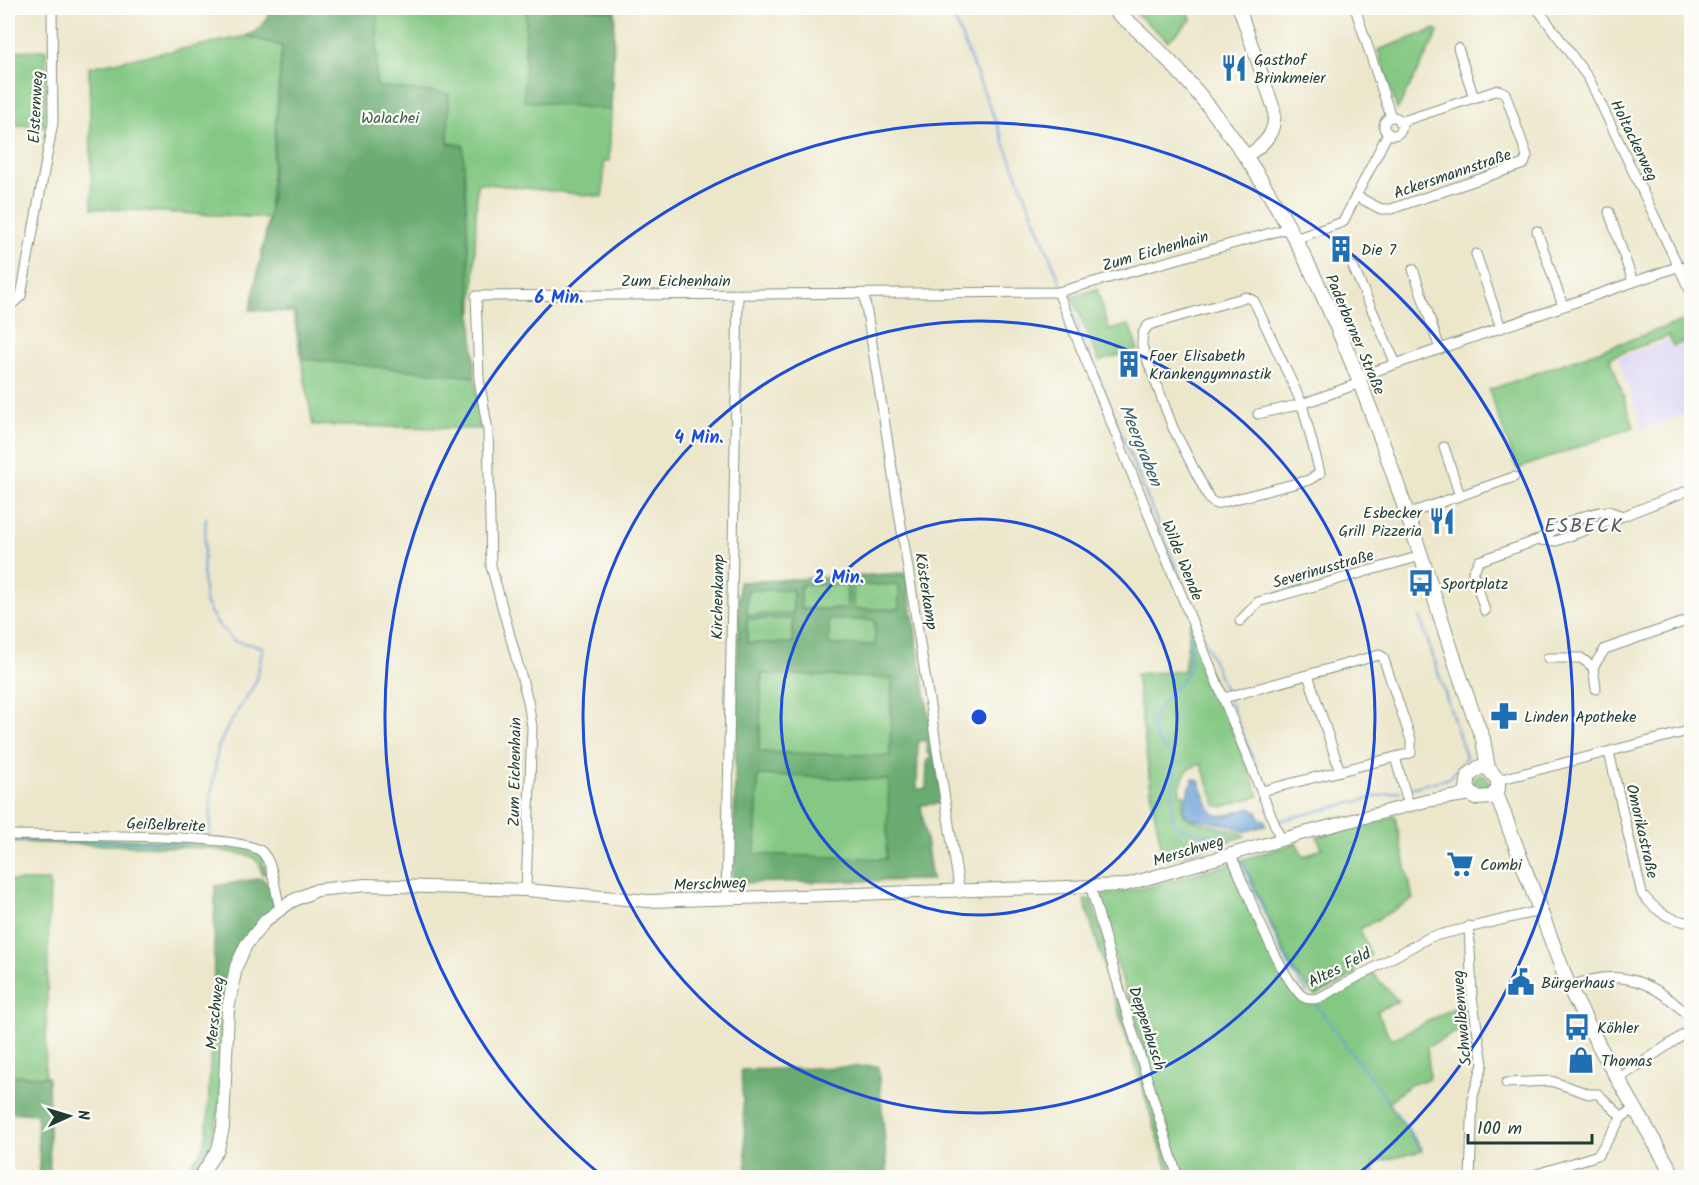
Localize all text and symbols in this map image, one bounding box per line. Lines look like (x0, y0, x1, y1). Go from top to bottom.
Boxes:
place label: Gasthof Brinkmeier (1254, 48, 1327, 91)
restaurant icon: Gasthof Brinkmeier (1219, 53, 1249, 83)
street label: Elsternweg (22, 70, 51, 144)
street label: Holtackerweg (1603, 96, 1664, 186)
park label: Walachei (361, 106, 420, 131)
street label: Ackersmannstraße (1390, 143, 1515, 206)
street label: Zum Eichenhain (1099, 224, 1212, 279)
building icon: Die 7 (1326, 234, 1356, 264)
place label: Die 7 (1361, 238, 1397, 263)
street label: Zum Eichenhain (621, 269, 731, 294)
street label: Paderborner Straße (1318, 270, 1391, 399)
text: 6 Min. (534, 284, 584, 313)
place label: Foer Elisabeth Krankengymnastik (1149, 344, 1272, 387)
building icon: Foer Elisabeth Krankengymnastik (1114, 349, 1144, 379)
water label: Meergraben (1110, 400, 1170, 492)
text: 4 Min. (674, 424, 724, 453)
place label: Esbecker Grill Pizzeria (1338, 501, 1424, 544)
restaurant icon: Esbecker Grill Pizzeria (1427, 506, 1457, 536)
district label: ESBECK (1544, 511, 1624, 543)
street label: Wilde Wende (1154, 516, 1209, 605)
street label: Severinusstraße (1270, 543, 1377, 596)
street label: Kösterkamp (907, 551, 944, 632)
street label: Kirchenkamp (705, 554, 732, 640)
text: 2 Min. (814, 564, 864, 593)
bus stop icon: Sportplatz (1406, 568, 1436, 598)
place label: Sportplatz (1441, 572, 1508, 597)
pharmacy icon: Linden Apotheke (1489, 701, 1519, 731)
place label: Linden Apotheke (1524, 705, 1637, 730)
centre of rings (969, 707, 989, 727)
street label: Zum Eichenhain (502, 717, 529, 827)
street label: Omorikastraße (1619, 782, 1665, 881)
street label: Geißelbreite (126, 812, 206, 839)
street label: Merschweg (1150, 829, 1227, 874)
supermarket icon: Combi (1445, 849, 1475, 879)
place label: Combi (1480, 853, 1523, 878)
street label: Merschweg (673, 871, 747, 898)
street label: Altes Feld (1304, 941, 1376, 995)
public building icon: Bürgerhaus (1506, 967, 1536, 997)
street label: Schwalbenweg (1446, 969, 1479, 1067)
place label: Bürgerhaus (1541, 971, 1615, 996)
street label: Merschweg (199, 975, 232, 1051)
street label: Deppenbusch (1121, 983, 1172, 1074)
bus stop icon: Köhler (1562, 1012, 1592, 1042)
place label: Köhler (1597, 1016, 1640, 1041)
shop icon: Thomas (1566, 1045, 1596, 1075)
place label: Thomas (1601, 1049, 1653, 1074)
north arrow (39, 1086, 99, 1146)
scale bar (1468, 1107, 1592, 1145)
text: N (70, 1109, 95, 1121)
text: 100 m (1477, 1115, 1522, 1144)

